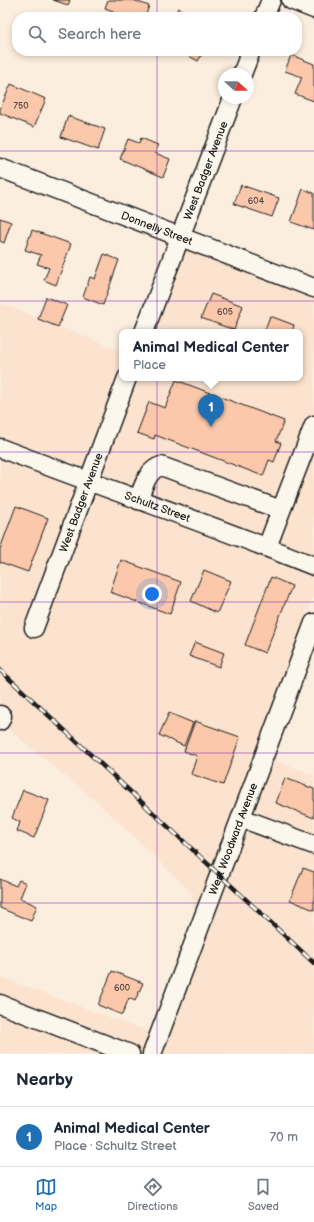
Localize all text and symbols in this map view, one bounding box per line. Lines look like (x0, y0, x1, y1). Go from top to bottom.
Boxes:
search box (12, 12, 302, 56)
icon: search (26, 23, 48, 45)
text: Search here (58, 25, 141, 44)
north arrow (218, 68, 254, 104)
house number: 750 (14, 101, 28, 112)
street label: West Badger Avenue (181, 119, 230, 222)
house number: 604 (248, 196, 265, 207)
street label: Donnelly Street (119, 208, 195, 248)
house number: 605 (217, 307, 233, 318)
popup (119, 329, 303, 381)
text: Animal Medical Center (133, 338, 289, 357)
text: Place (133, 357, 166, 373)
pin: 1 (198, 394, 224, 427)
street label: West Badger Avenue (56, 451, 105, 554)
street label: Schultz Street (123, 488, 193, 525)
your location (142, 584, 162, 604)
street label: West Woodward Avenue (206, 780, 260, 897)
house number: 600 (114, 983, 130, 994)
text: Nearby (16, 1070, 73, 1090)
text: Animal Medical Center (54, 1119, 210, 1138)
text: 1 (26, 1129, 32, 1145)
text: 70 m (270, 1129, 298, 1145)
text: Place · Schultz Street (54, 1138, 176, 1154)
tab: Map (35, 1176, 57, 1213)
tab: Directions (127, 1176, 178, 1213)
tab: Saved (248, 1176, 279, 1213)

